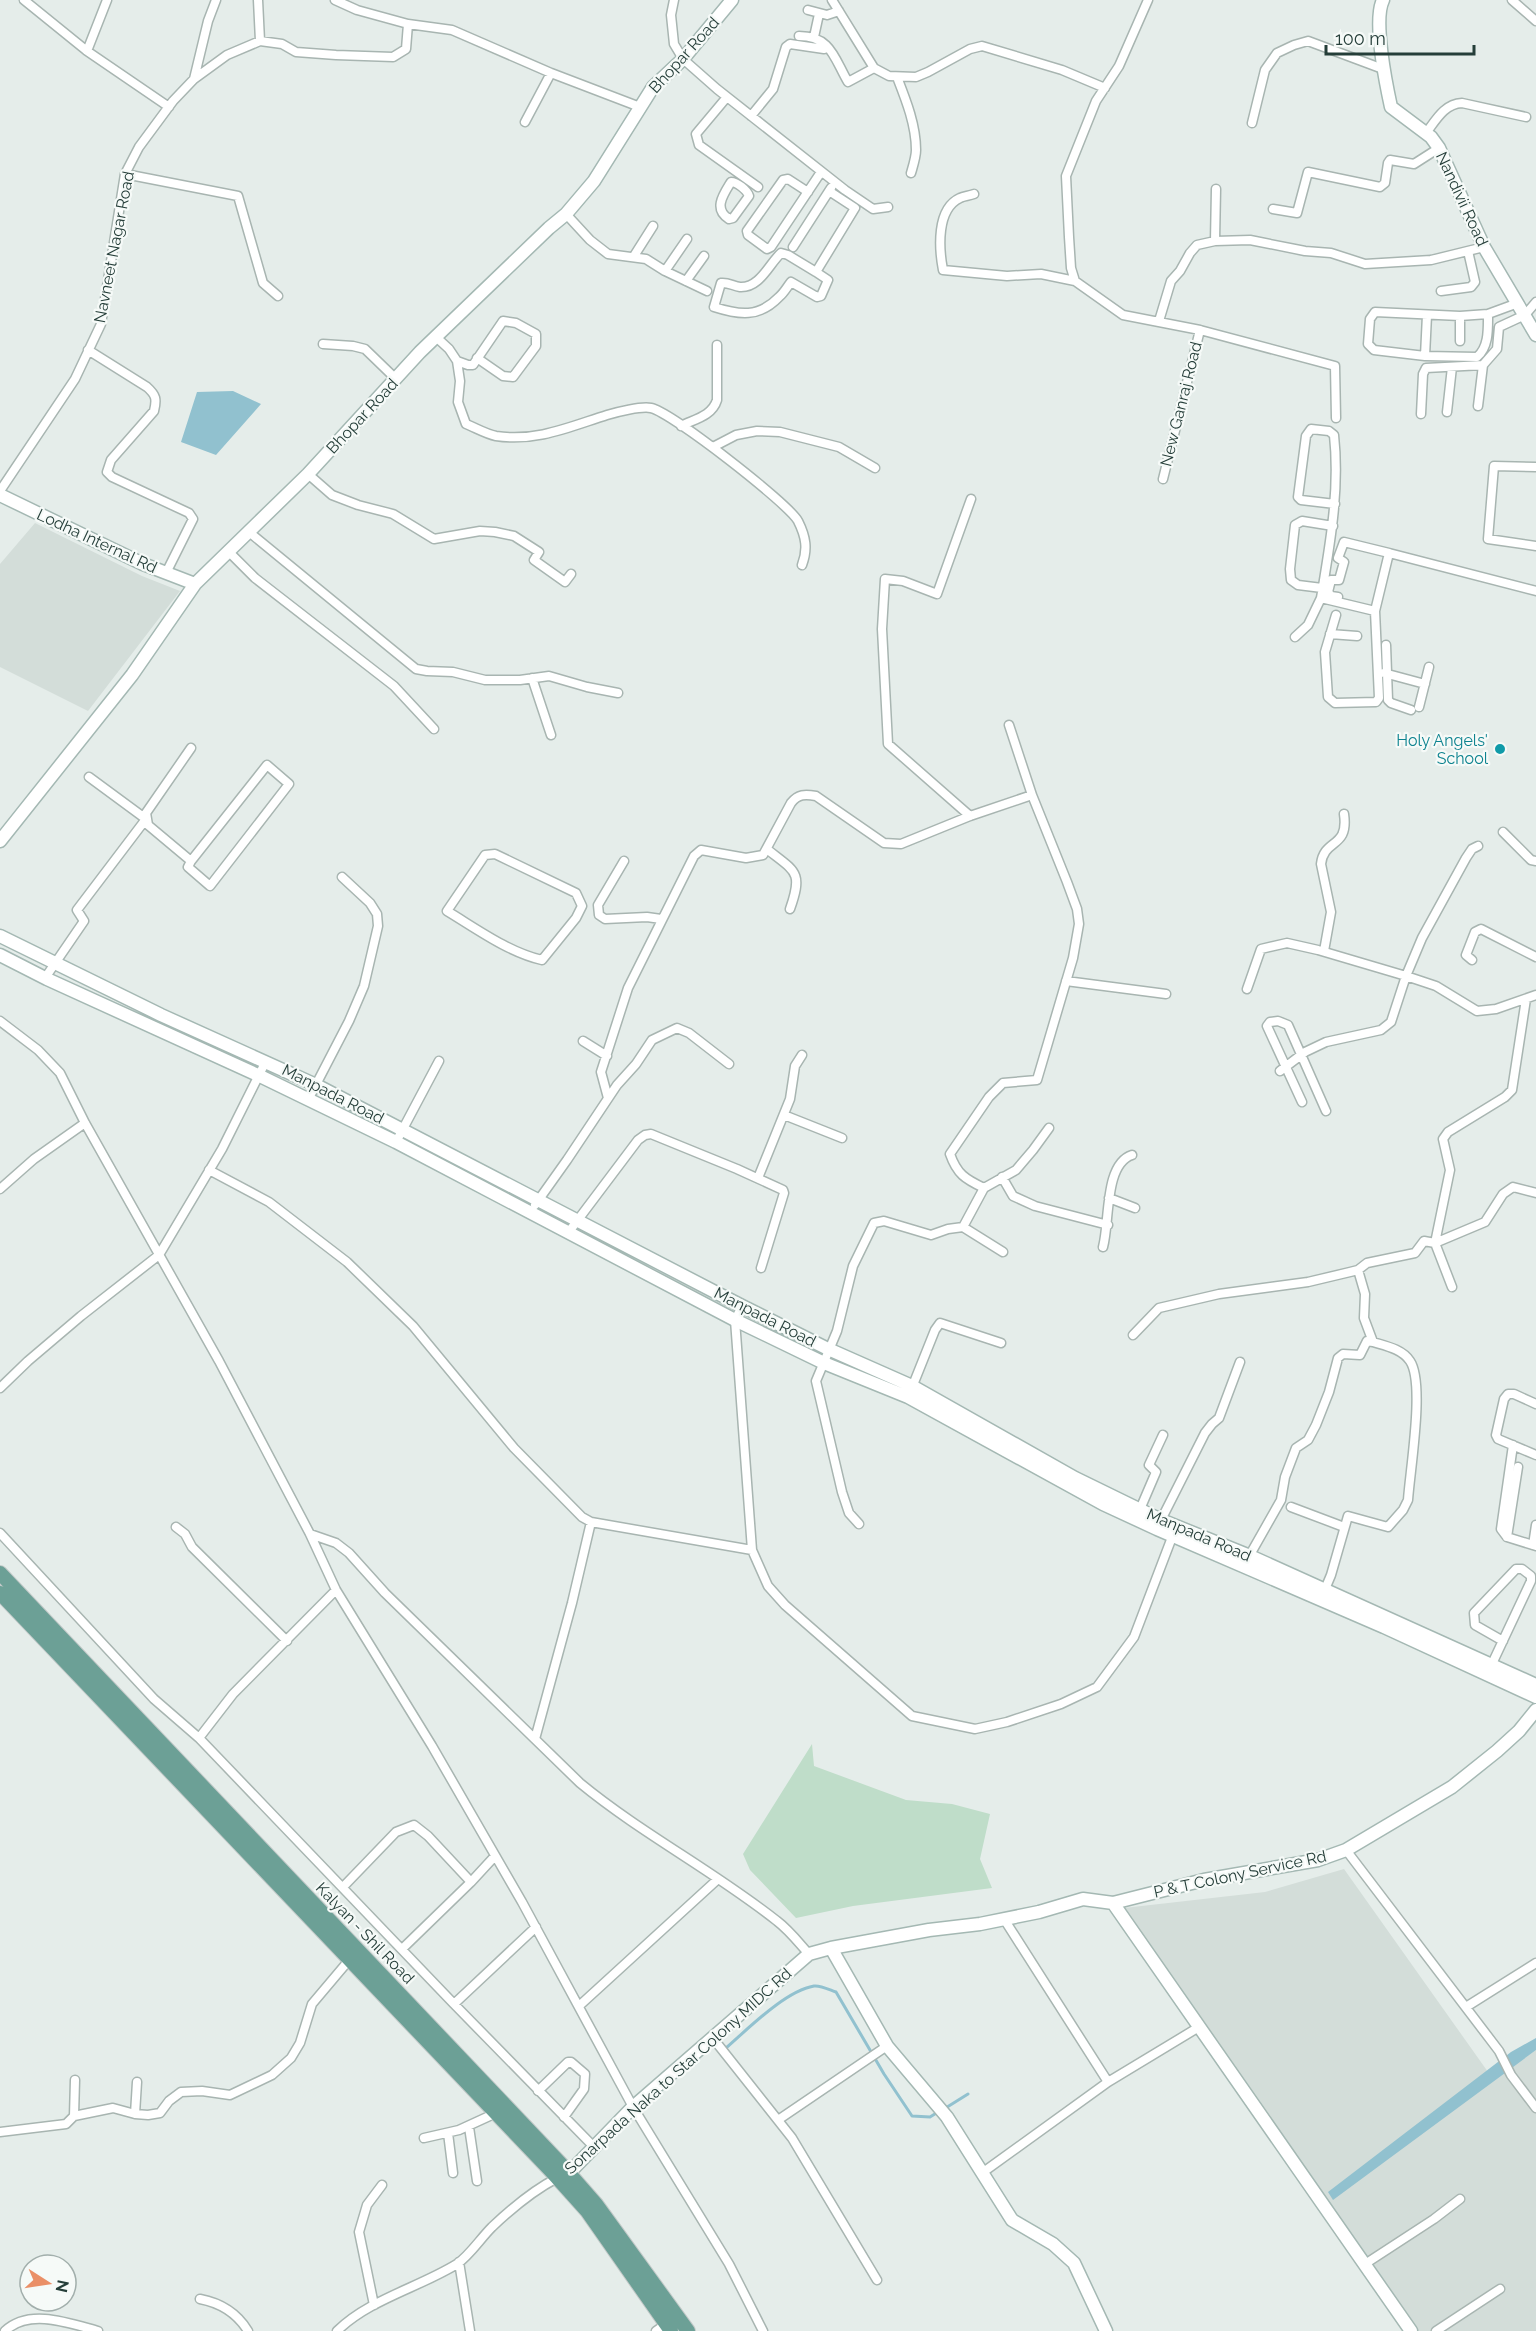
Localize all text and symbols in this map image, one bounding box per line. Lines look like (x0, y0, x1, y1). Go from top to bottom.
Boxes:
street label: Bhopar Road (645, 13, 723, 97)
scale bar (1326, 18, 1474, 56)
text: 100 m (1335, 28, 1386, 49)
street label: Nandivii Road (1432, 149, 1492, 249)
street label: Navneet Nagar Road (90, 170, 138, 324)
street label: New Ganraj Road (1156, 340, 1206, 468)
street label: Bhopar Road (322, 374, 402, 458)
street label: Lodha Internal Rd (34, 505, 160, 577)
place label: Holy Angels' School (1396, 731, 1489, 768)
marker: Holy Angels' School (1493, 742, 1507, 756)
street label: Manpada Road (279, 1060, 387, 1128)
street label: Manpada Road (711, 1283, 819, 1351)
street label: Manpada Road (1144, 1504, 1254, 1566)
street label: P & T Colony Service Rd (1152, 1846, 1328, 1902)
street label: Kalyan - Shil Road (312, 1878, 418, 1988)
street label: Sonarpada Naka to Star Colony MIDC Rd (561, 1964, 795, 2178)
north arrow (18, 2253, 78, 2313)
text: N (52, 2278, 73, 2294)

